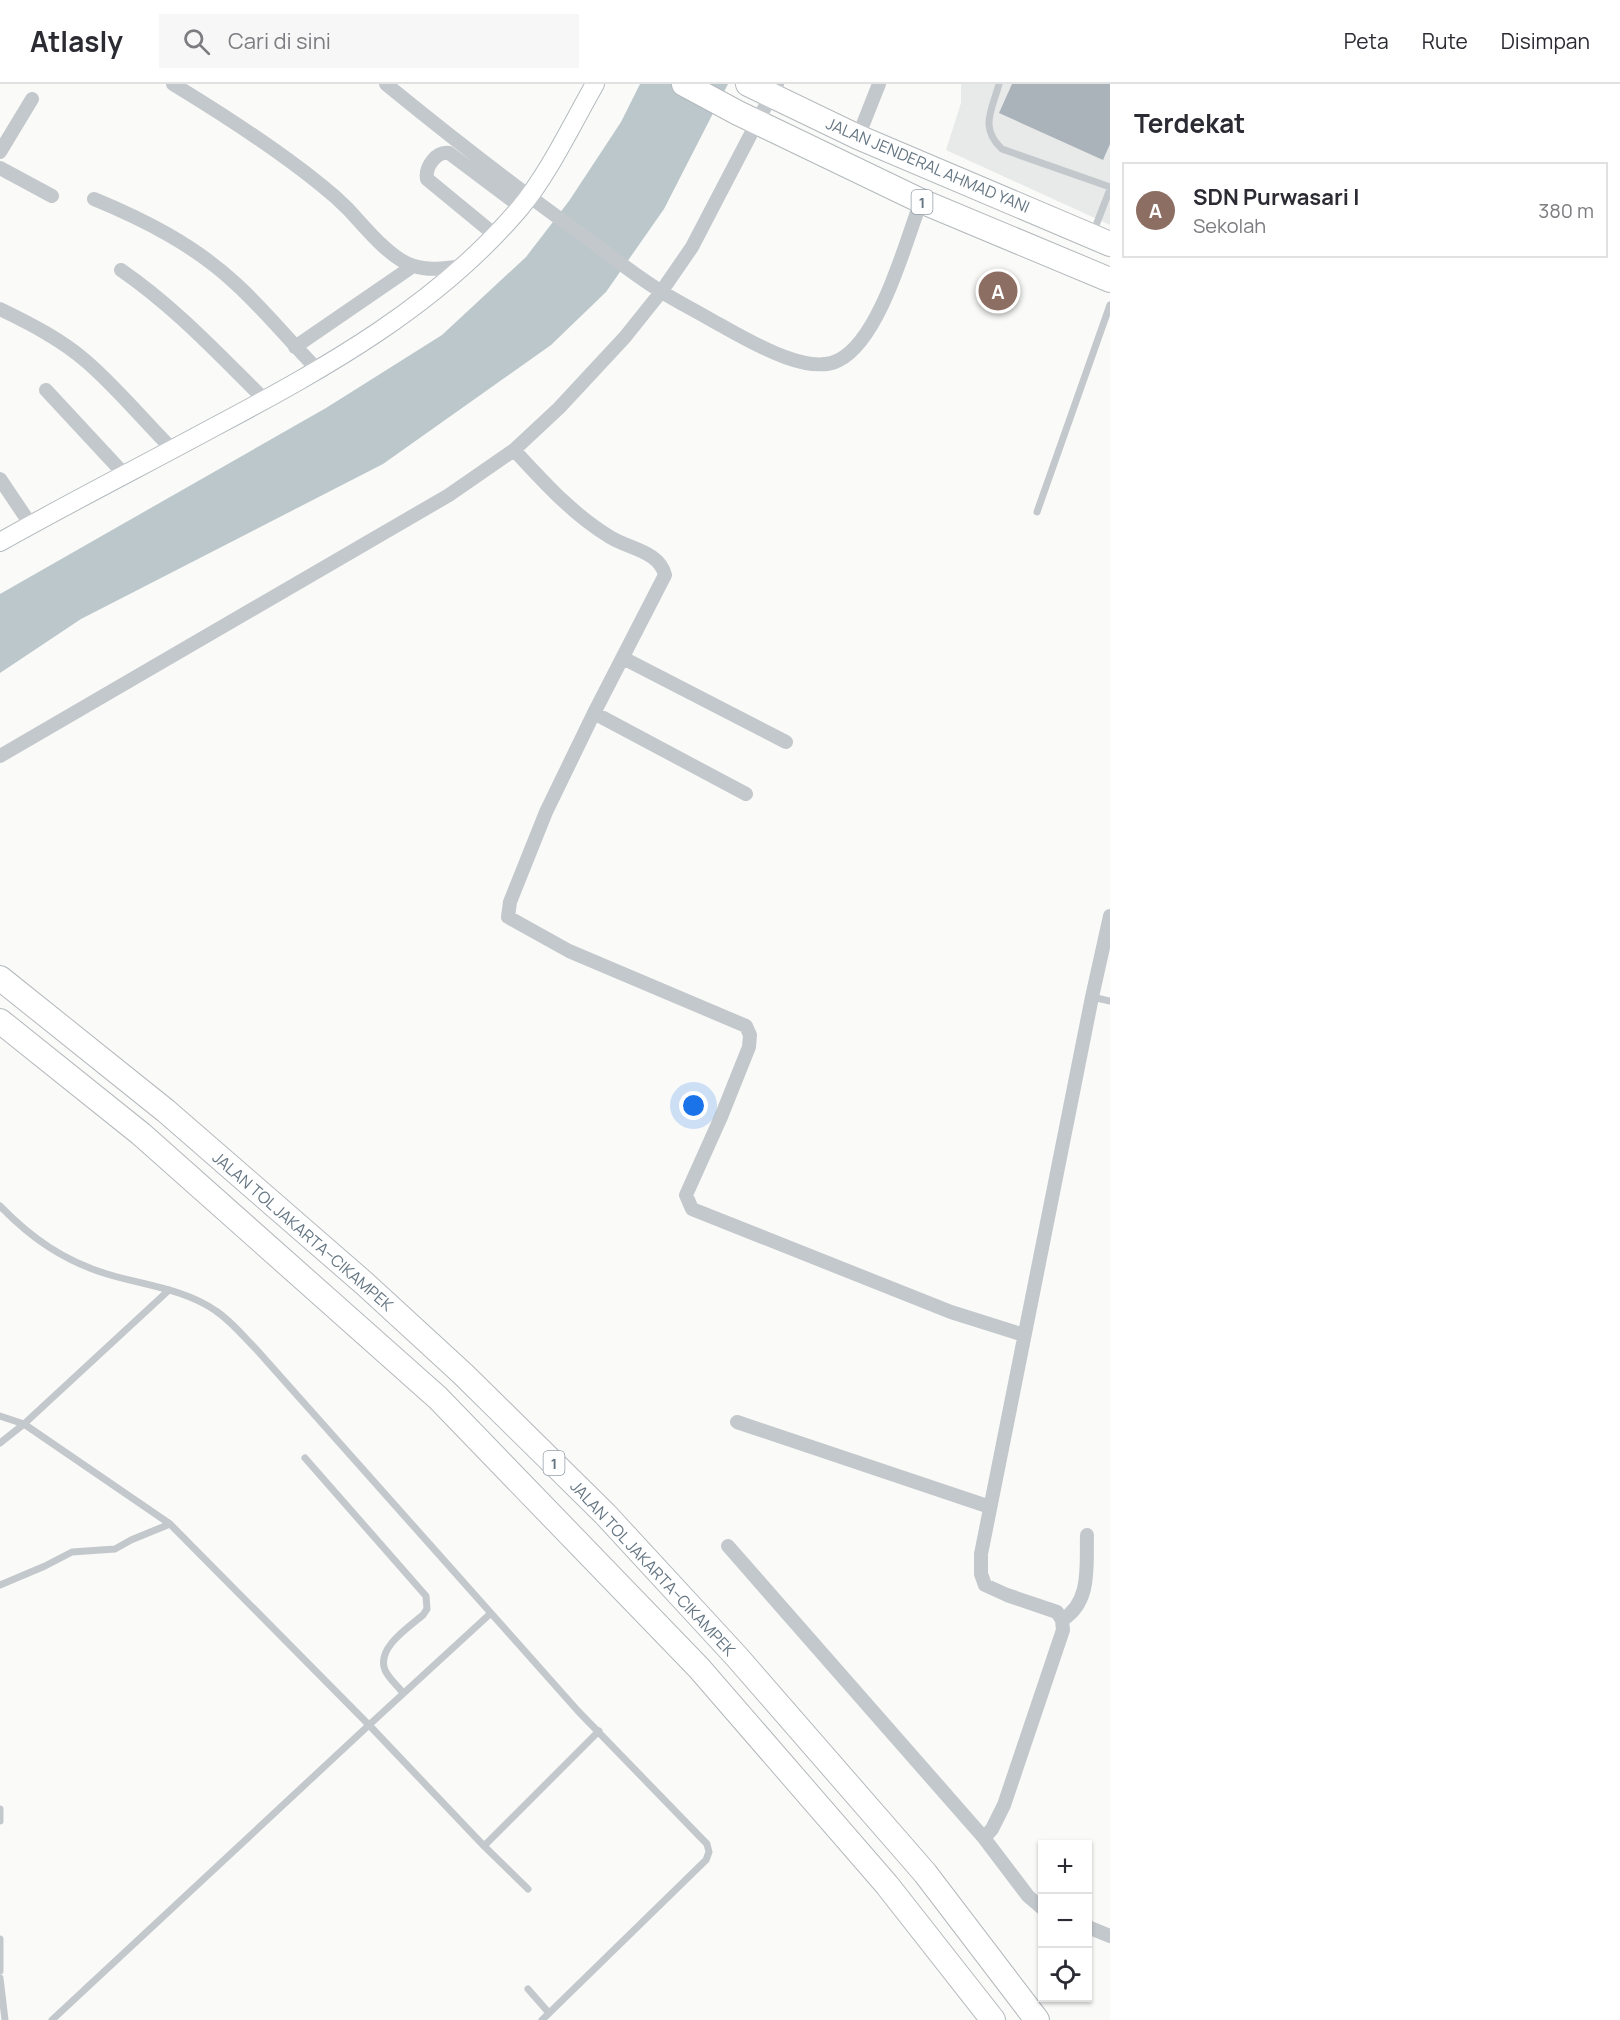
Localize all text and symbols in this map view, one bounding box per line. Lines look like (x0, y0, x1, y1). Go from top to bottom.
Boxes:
search box (159, 14, 579, 68)
text: Atlasly (30, 22, 123, 60)
icon: search (180, 25, 213, 58)
text: Cari di sini (228, 26, 331, 56)
text: Peta (1344, 27, 1389, 55)
text: Rute (1422, 27, 1468, 55)
text: Disimpan (1501, 27, 1590, 55)
text: Terdekat (1134, 105, 1245, 141)
street label: JALAN JENDERAL AHMAD YANI (823, 112, 1033, 218)
text: SDN Purwasari I (1193, 182, 1359, 212)
road number: 1 (912, 190, 932, 214)
text: A (1149, 197, 1162, 224)
text: 380 m (1538, 197, 1594, 224)
text: Sekolah (1193, 212, 1266, 239)
pin: A (978, 268, 1018, 314)
your location (679, 1091, 708, 1120)
street label: JALAN TOL JAKARTA–CIKAMPEK (208, 1146, 398, 1316)
road number: 1 (544, 1451, 564, 1475)
street label: JALAN TOL JAKARTA–CIKAMPEK (566, 1475, 741, 1661)
map controls (1038, 1840, 1092, 2002)
button: + (1038, 1840, 1092, 1894)
button: − (1038, 1894, 1092, 1948)
button: locate (1038, 1948, 1092, 2002)

